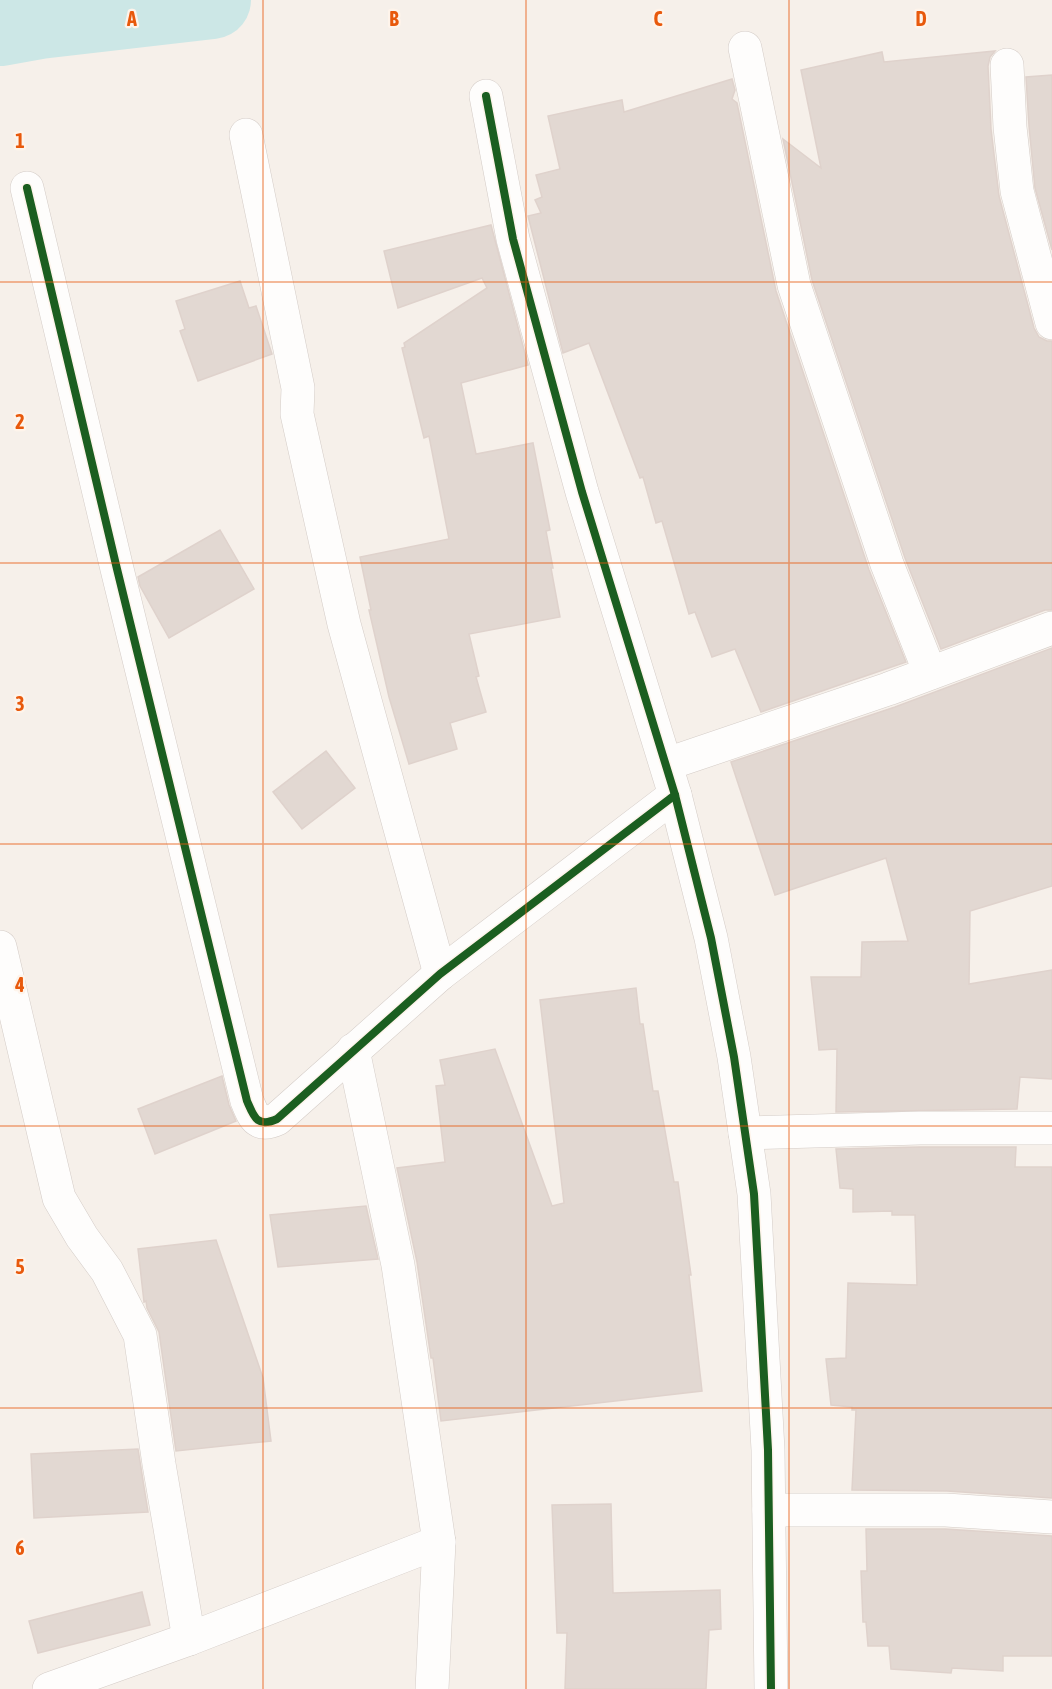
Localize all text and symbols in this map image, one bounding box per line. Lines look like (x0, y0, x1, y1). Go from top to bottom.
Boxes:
text: A (126, 7, 137, 30)
text: B (389, 7, 399, 30)
text: C (654, 7, 663, 30)
text: D (915, 7, 927, 30)
text: 1 (15, 129, 25, 152)
text: 2 (15, 410, 25, 433)
text: 3 (15, 692, 25, 715)
text: 4 (14, 973, 25, 996)
text: 5 (15, 1255, 25, 1278)
text: 6 (15, 1536, 25, 1559)

